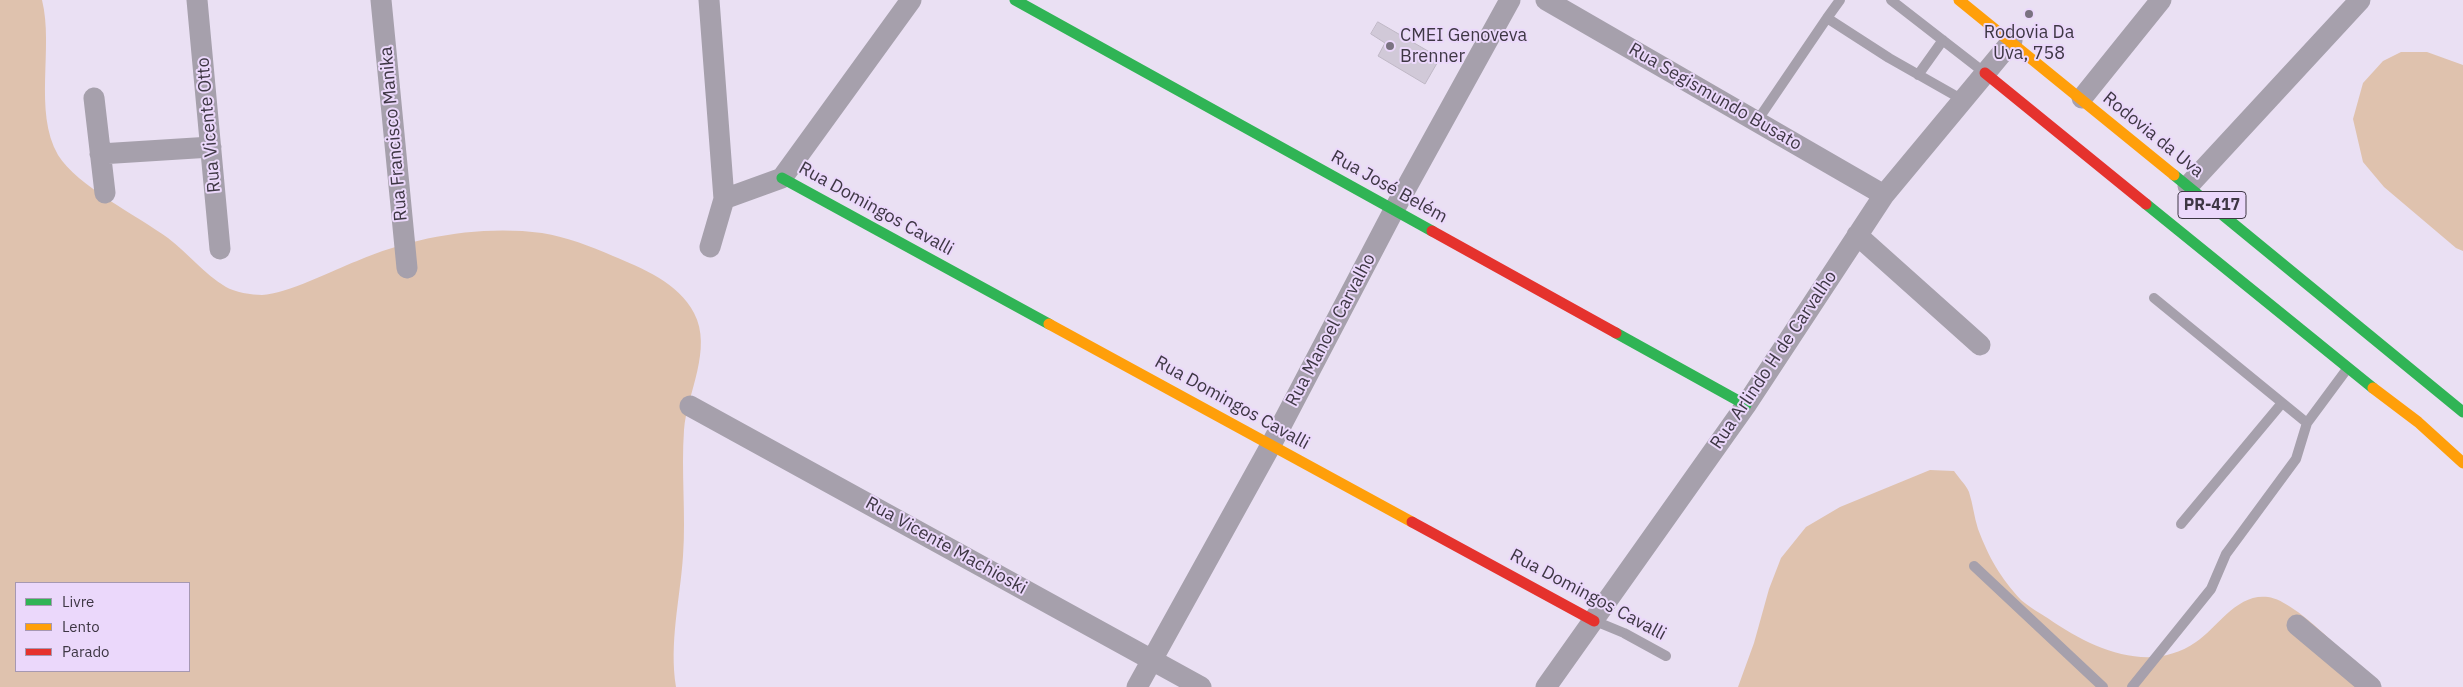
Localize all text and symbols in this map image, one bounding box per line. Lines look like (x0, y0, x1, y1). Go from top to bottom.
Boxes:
marker: Rodovia Da Uva, 758 (2023, 8, 2035, 20)
place label: Rodovia Da Uva, 758 (1984, 22, 2074, 64)
place label: CMEI Genoveva Brenner (1400, 25, 1527, 68)
street label: Rua Segismundo Busato (1625, 39, 1805, 155)
marker: CMEI Genoveva Brenner (1384, 40, 1396, 52)
street label: Rua Francisco Manika (376, 46, 412, 222)
street label: Rua Vicente Otto (192, 56, 226, 194)
street label: Rodovia da Uva (2098, 88, 2208, 182)
street label: Rua José Belém (1327, 146, 1451, 228)
street label: Rua Domingos Cavalli (795, 157, 957, 261)
road number: PR-417 (2178, 192, 2246, 218)
street label: Rua Manoel Carvalho (1282, 250, 1380, 410)
street label: Rua Arlindo H de Carvalho (1706, 267, 1842, 453)
street label: Rua Domingos Cavalli (1151, 351, 1313, 455)
street label: Rua Vicente Machioski (861, 493, 1031, 599)
street label: Rua Domingos Cavalli (1506, 545, 1670, 645)
legend (15, 582, 190, 672)
text: Livre (62, 592, 94, 611)
text: Lento (62, 617, 100, 636)
text: Parado (62, 642, 110, 661)

